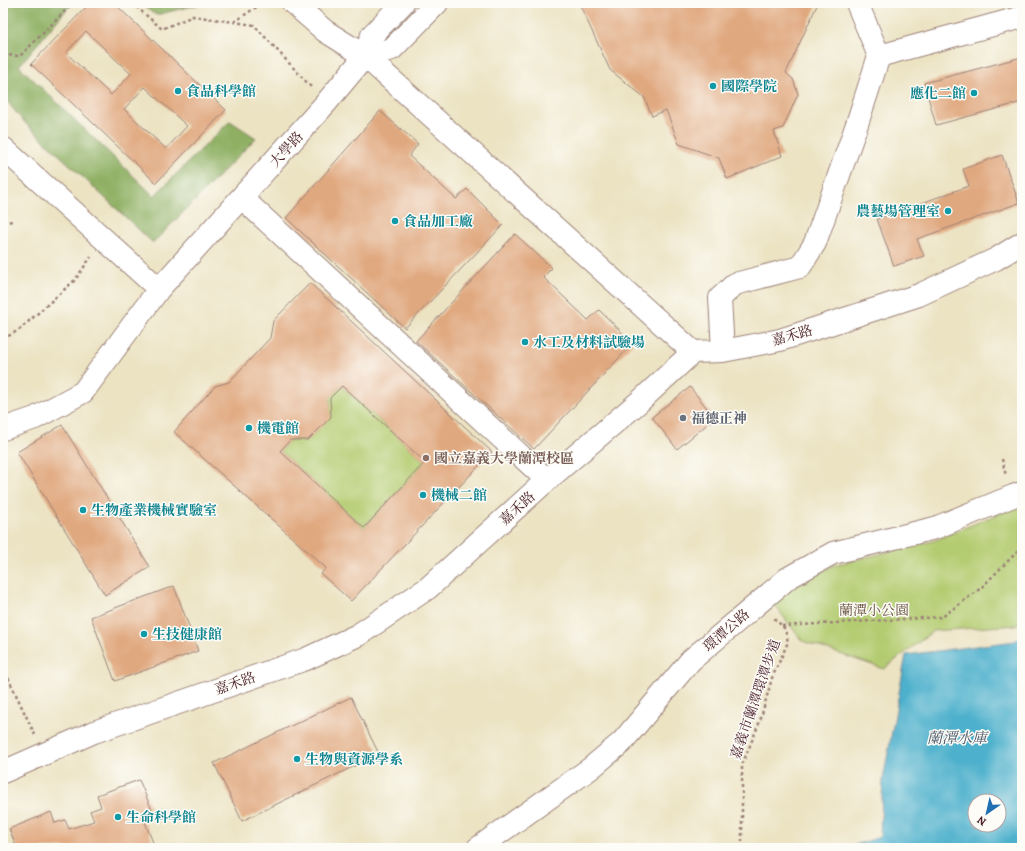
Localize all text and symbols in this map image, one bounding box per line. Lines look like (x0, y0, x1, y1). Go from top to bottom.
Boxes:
place label: 國際學院 (721, 77, 777, 96)
marker: 國際學院 (708, 81, 718, 91)
place label: 食品科學館 (186, 82, 256, 101)
place label: 應化二館 (910, 84, 966, 103)
marker: 食品科學館 (173, 86, 183, 96)
marker: 應化二館 (969, 88, 979, 98)
street label: 大學路 (265, 127, 307, 171)
place label: 農藝場管理室 (856, 202, 940, 221)
marker: 農藝場管理室 (943, 206, 953, 216)
place label: 食品加工廠 (403, 212, 473, 231)
marker: 食品加工廠 (390, 216, 400, 226)
street label: 嘉禾路 (769, 321, 815, 350)
place label: 水工及材料試驗場 (533, 333, 645, 352)
marker: 水工及材料試驗場 (520, 337, 530, 347)
place label: 福德正神 (691, 409, 747, 428)
marker: 福德正神 (678, 413, 688, 423)
place label: 機電館 (257, 419, 299, 438)
marker: 機電館 (244, 423, 254, 433)
place label: 國立嘉義大學蘭潭校區 (434, 449, 574, 468)
marker: 國立嘉義大學蘭潭校區 (421, 453, 431, 463)
place label: 機械二館 (431, 486, 487, 505)
street label: 嘉禾路 (495, 487, 539, 529)
marker: 機械二館 (418, 490, 428, 500)
place label: 生物產業機械實驗室 (91, 501, 217, 520)
marker: 生物產業機械實驗室 (78, 505, 88, 515)
park label: 蘭潭小公園 (839, 601, 909, 620)
street label: 環潭公路 (699, 605, 754, 656)
place label: 生技健康館 (152, 625, 222, 644)
marker: 生技健康館 (139, 629, 149, 639)
street label: 嘉義市蘭潭環潭步道 (726, 637, 785, 762)
street label: 嘉禾路 (212, 668, 258, 699)
water label: 蘭潭水庫 (927, 728, 989, 748)
place label: 生物與資源學系 (305, 750, 403, 769)
marker: 生物與資源學系 (292, 754, 302, 764)
north arrow (967, 793, 1007, 833)
place label: 生命科學館 (126, 808, 196, 827)
marker: 生命科學館 (113, 812, 123, 822)
text: N (974, 812, 989, 829)

